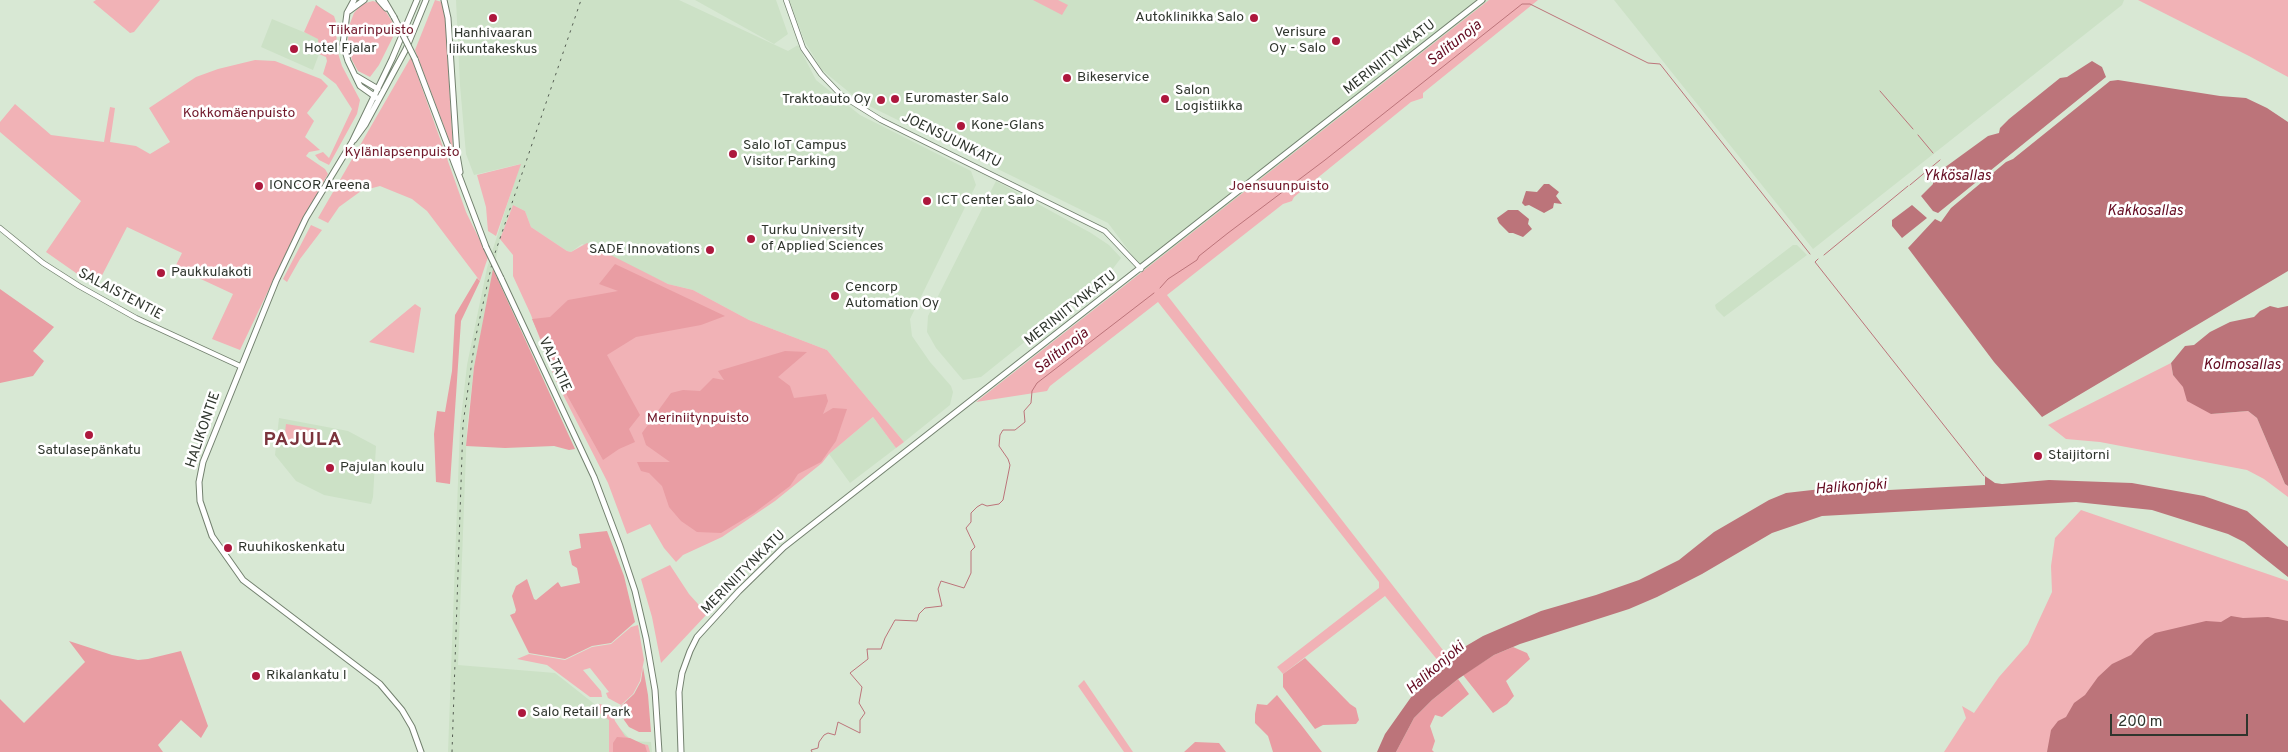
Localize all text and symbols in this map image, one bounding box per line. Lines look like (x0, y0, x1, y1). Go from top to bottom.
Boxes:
place label: Autoklinikka Salo (1135, 10, 1244, 26)
marker: Hanhivaaran liikuntakeskus (487, 12, 499, 24)
marker: Autoklinikka Salo (1248, 12, 1260, 24)
street label: MERINIITYNKATU (1341, 17, 1439, 99)
water label: Salitunoja (1424, 17, 1486, 71)
park label: Tiikarinpuisto (328, 23, 414, 39)
place label: Verisure Oy - Salo (1269, 25, 1326, 58)
place label: Hanhivaaran liikuntakeskus (449, 26, 537, 58)
marker: Verisure Oy - Salo (1330, 35, 1342, 47)
place label: Hotel Fjalar (304, 41, 377, 57)
marker: Hotel Fjalar (288, 43, 300, 55)
place label: Bikeservice (1077, 70, 1149, 86)
marker: Bikeservice (1061, 72, 1073, 84)
place label: Salon Logistiikka (1175, 83, 1243, 115)
place label: Euromaster Salo (905, 91, 1009, 107)
place label: Traktoauto Oy (782, 92, 871, 108)
marker: Euromaster Salo (889, 93, 901, 105)
marker: Salon Logistiikka (1159, 93, 1171, 105)
marker: Traktoauto Oy (875, 94, 887, 106)
park label: Kokkomäenpuisto (183, 106, 295, 122)
street label: JOENSUUNKATU (899, 110, 1003, 172)
place label: Kone-Glans (971, 118, 1044, 134)
marker: Kone-Glans (955, 120, 967, 132)
place label: Salo IoT Campus Visitor Parking (743, 138, 846, 170)
park label: Kylänlapsenpuisto (345, 145, 459, 161)
marker: Salo IoT Campus Visitor Parking (727, 148, 739, 160)
water label: Ykkösallas (1923, 168, 1991, 186)
place label: IONCOR Areena (269, 178, 370, 194)
park label: Joensuunpuisto (1229, 179, 1329, 195)
marker: IONCOR Areena (253, 180, 265, 192)
place label: ICT Center Salo (937, 193, 1035, 209)
marker: ICT Center Salo (921, 195, 933, 207)
water label: Kakkosallas (2107, 203, 2183, 221)
place label: Turku University of Applied Sciences (761, 223, 884, 256)
marker: Turku University of Applied Sciences (745, 233, 757, 245)
place label: SADE Innovations (589, 242, 700, 258)
marker: SADE Innovations (704, 244, 716, 256)
place label: Paukkulakoti (171, 265, 252, 281)
street label: SALAISTENTIE (75, 266, 165, 324)
marker: Paukkulakoti (155, 267, 167, 279)
street label: MERINIITYNKATU (1022, 268, 1120, 350)
place label: Cencorp Automation Oy (845, 280, 939, 312)
marker: Cencorp Automation Oy (829, 290, 841, 302)
water label: Salitunoja (1031, 325, 1093, 379)
street label: VALTATIE (534, 335, 574, 395)
water label: Kolmosallas (2203, 357, 2281, 375)
street label: HALIKONTIE (183, 390, 225, 470)
park label: Meriniitynpuisto (647, 411, 749, 427)
marker: Satulasepänkatu (83, 429, 95, 441)
district label: PAJULA (263, 430, 343, 452)
place label: Satulasepänkatu (37, 443, 141, 459)
place label: Staijitorni (2048, 448, 2110, 464)
marker: Staijitorni (2032, 450, 2044, 462)
place label: Pajulan koulu (340, 460, 424, 476)
marker: Pajulan koulu (324, 462, 336, 474)
water label: Halikonjoki (1815, 477, 1887, 499)
street label: MERINIITYNKATU (699, 528, 789, 618)
place label: Ruuhikoskenkatu (238, 540, 345, 556)
marker: Ruuhikoskenkatu (222, 542, 234, 554)
water label: Halikonjoki (1403, 639, 1469, 699)
place label: Rikalankatu I (266, 668, 347, 684)
marker: Rikalankatu I (250, 670, 262, 682)
scale bar (2113, 704, 2250, 736)
place label: Salo Retail Park (532, 705, 631, 721)
marker: Salo Retail Park (516, 707, 528, 719)
text: 200 m (2118, 713, 2163, 732)

